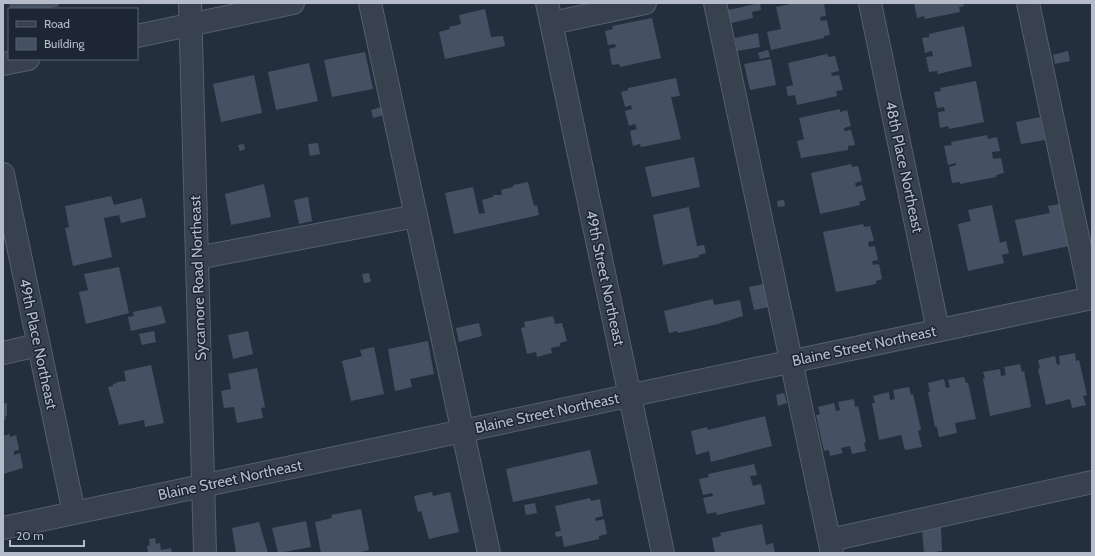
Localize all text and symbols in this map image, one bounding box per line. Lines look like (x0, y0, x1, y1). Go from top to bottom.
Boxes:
legend (8, 8, 138, 60)
text: Road (44, 16, 70, 31)
text: Building (44, 36, 86, 51)
street label: 48th Place Northeast (881, 100, 927, 234)
street label: Sycamore Road Northeast (186, 195, 210, 361)
street label: 49th Street Northeast (582, 208, 628, 348)
street label: 49th Place Northeast (15, 277, 61, 411)
street label: Blaine Street Northeast (790, 322, 938, 370)
street label: Blaine Street Northeast (473, 389, 621, 437)
street label: Blaine Street Northeast (156, 456, 304, 504)
scale bar (10, 522, 84, 548)
text: 20 m (16, 528, 44, 543)

